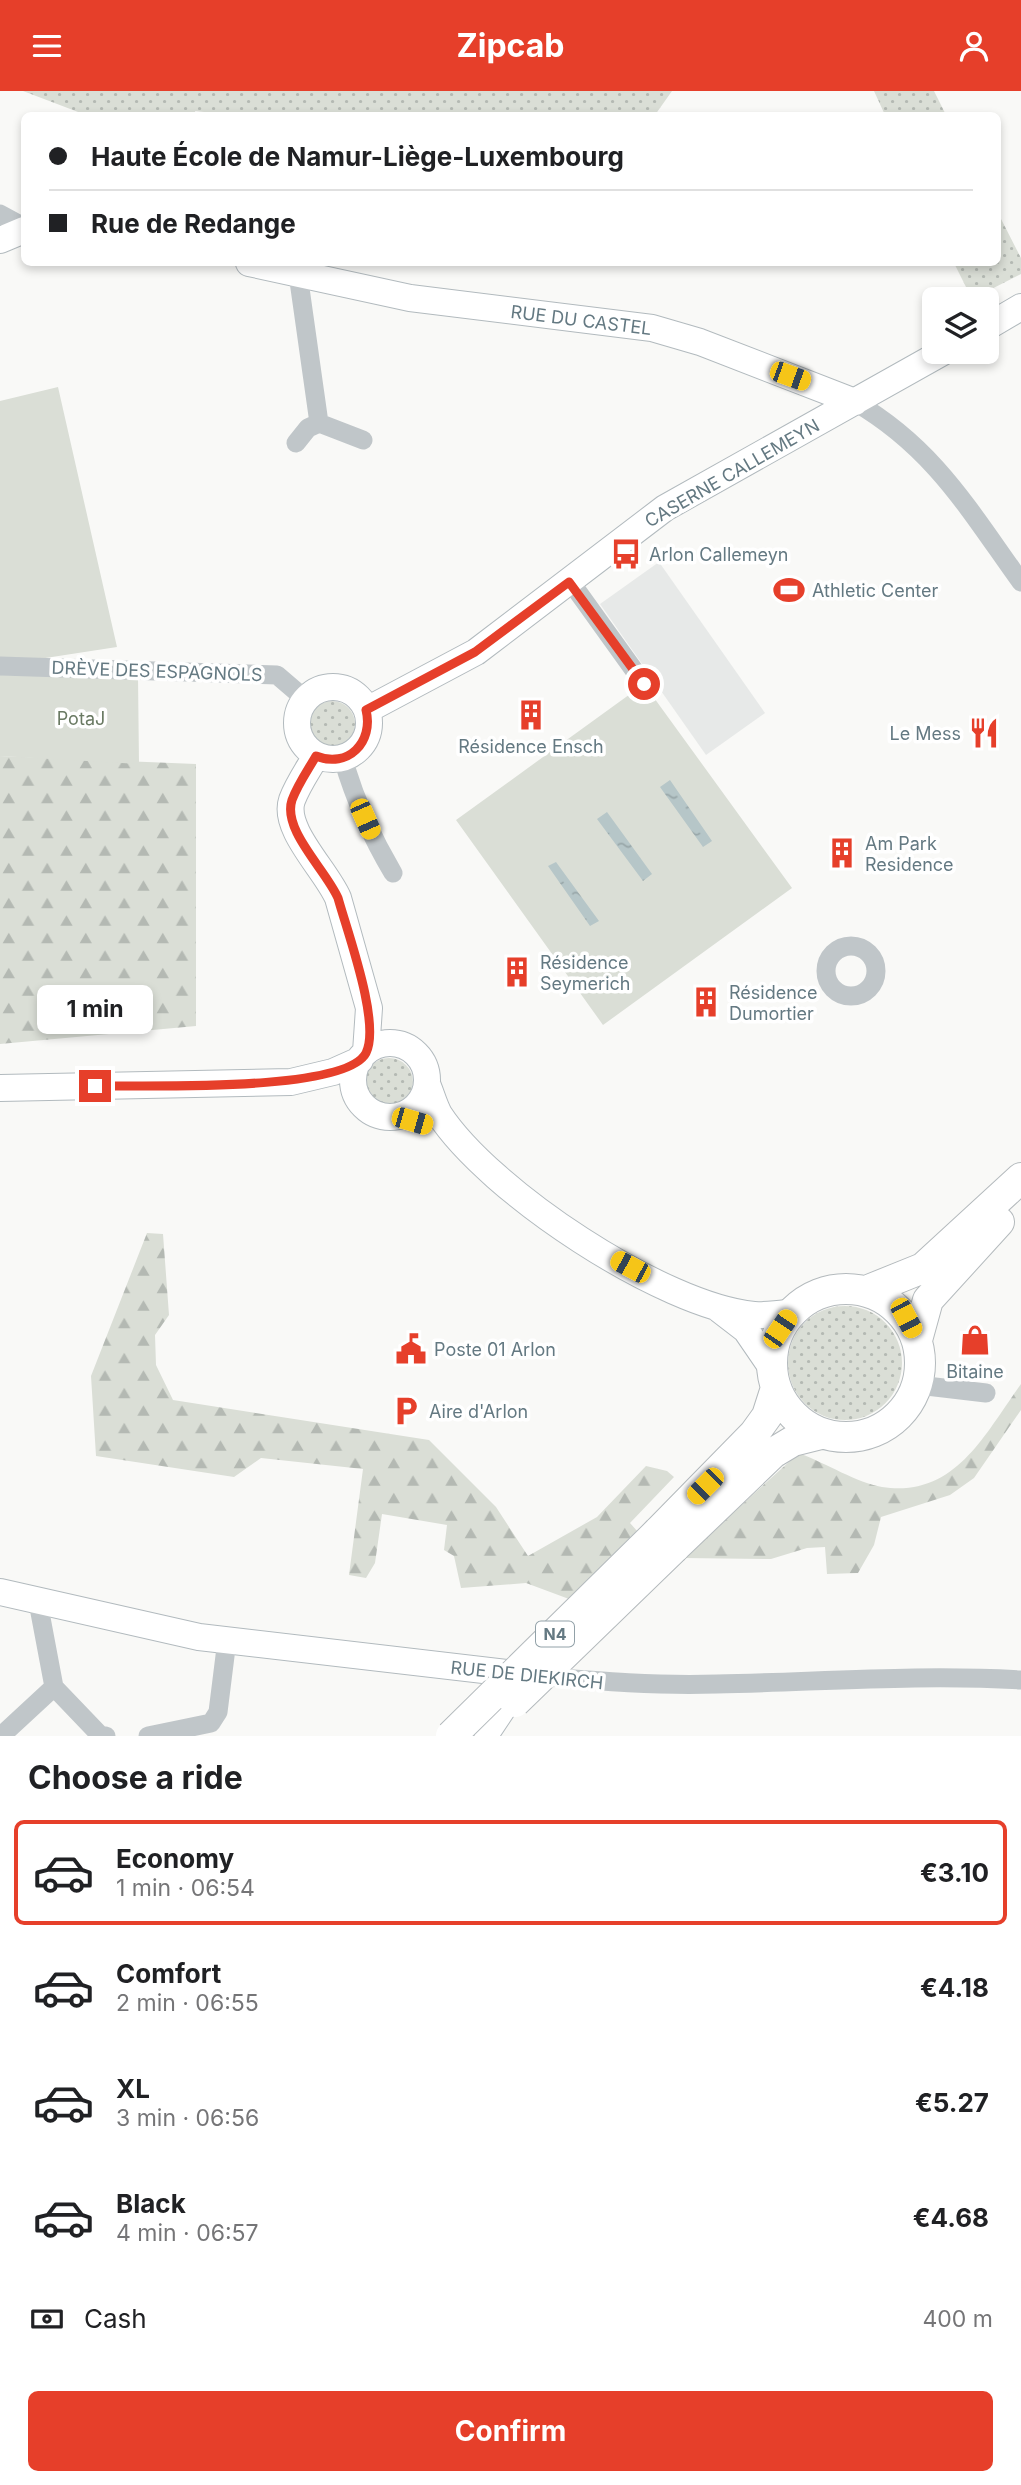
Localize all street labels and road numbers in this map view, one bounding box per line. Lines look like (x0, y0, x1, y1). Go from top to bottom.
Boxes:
street label: RUE DU CASTEL (509, 301, 653, 339)
street label: CASERNE CALLEMEYN (641, 414, 823, 532)
street label: DRÈVE DES ESPAGNOLS (51, 656, 263, 685)
road number: N4 (536, 1621, 574, 1646)
street label: RUE DE DIEKIRCH (450, 1657, 604, 1693)

